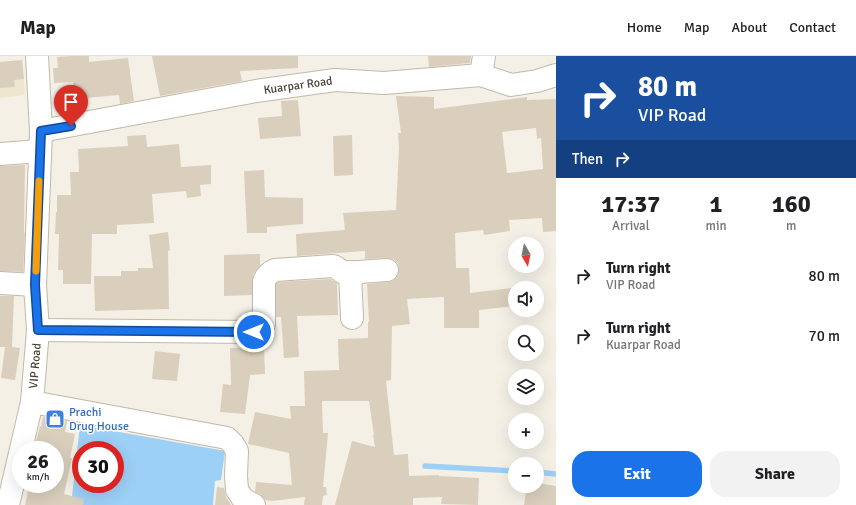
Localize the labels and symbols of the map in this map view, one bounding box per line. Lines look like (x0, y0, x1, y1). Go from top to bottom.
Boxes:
street label: Kuarpar Road (263, 73, 333, 97)
pin (54, 85, 88, 126)
north arrow (508, 237, 544, 273)
position arrow (233, 311, 275, 353)
street label: VIP Road (26, 343, 44, 389)
place label: Prachi Drug House (69, 405, 129, 434)
shop icon: Prachi Drug House (44, 408, 66, 430)
speed limit sign: 30 (72, 441, 124, 493)

